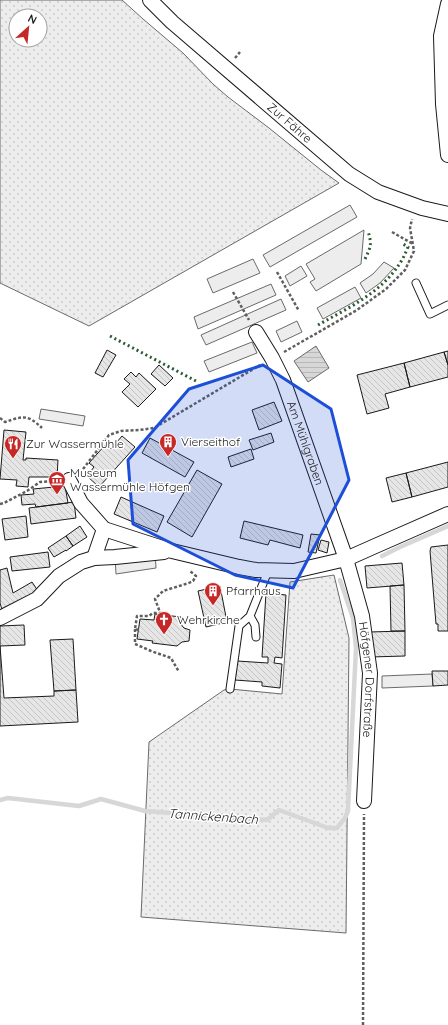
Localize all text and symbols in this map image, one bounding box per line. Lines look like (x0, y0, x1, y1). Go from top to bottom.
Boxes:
north arrow (8, 8, 48, 48)
text: N (26, 11, 39, 27)
street label: Zur Fähre (264, 99, 315, 146)
street label: Am Mühlgraben (284, 399, 327, 487)
building icon: Vierseithof (158, 432, 178, 457)
restaurant icon: Zur Wassermühle (3, 434, 23, 459)
place label: Vierseithof (181, 434, 241, 449)
place label: Zur Wassermühle (26, 436, 124, 451)
place label: Museum Wassermühle Höfgen (70, 465, 190, 494)
museum icon: Museum Wassermühle Höfgen (47, 470, 67, 495)
building icon: Pfarrhaus (203, 581, 223, 606)
place label: Pfarrhaus (226, 583, 281, 598)
church icon: Wehrkirche (154, 610, 174, 635)
place label: Wehrkirche (177, 612, 240, 627)
street label: Höfgener Dorfstraße (356, 621, 378, 738)
water label: Tannickenbach (167, 805, 259, 827)

